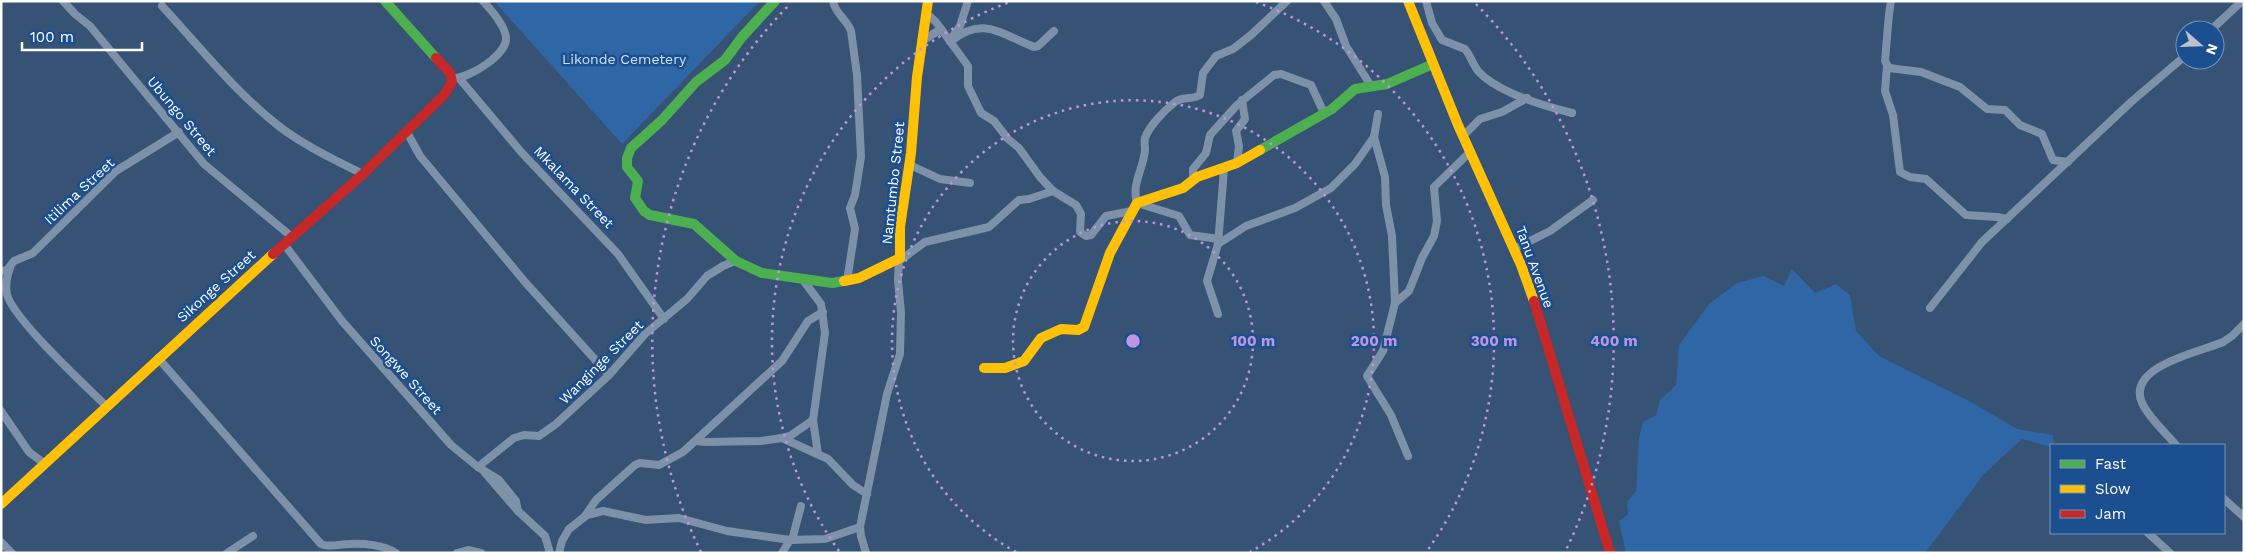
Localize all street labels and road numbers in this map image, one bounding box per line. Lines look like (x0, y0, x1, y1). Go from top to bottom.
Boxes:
street label: Ubungo Street (144, 73, 220, 159)
street label: Namtumbo Street (879, 121, 907, 245)
street label: Mkalama Street (531, 143, 617, 231)
street label: Itilima Street (41, 155, 117, 227)
street label: Tanu Avenue (1513, 224, 1557, 310)
street label: Sikonge Street (174, 247, 259, 325)
street label: Wanginge Street (556, 317, 646, 407)
street label: Songwe Street (367, 333, 445, 418)

